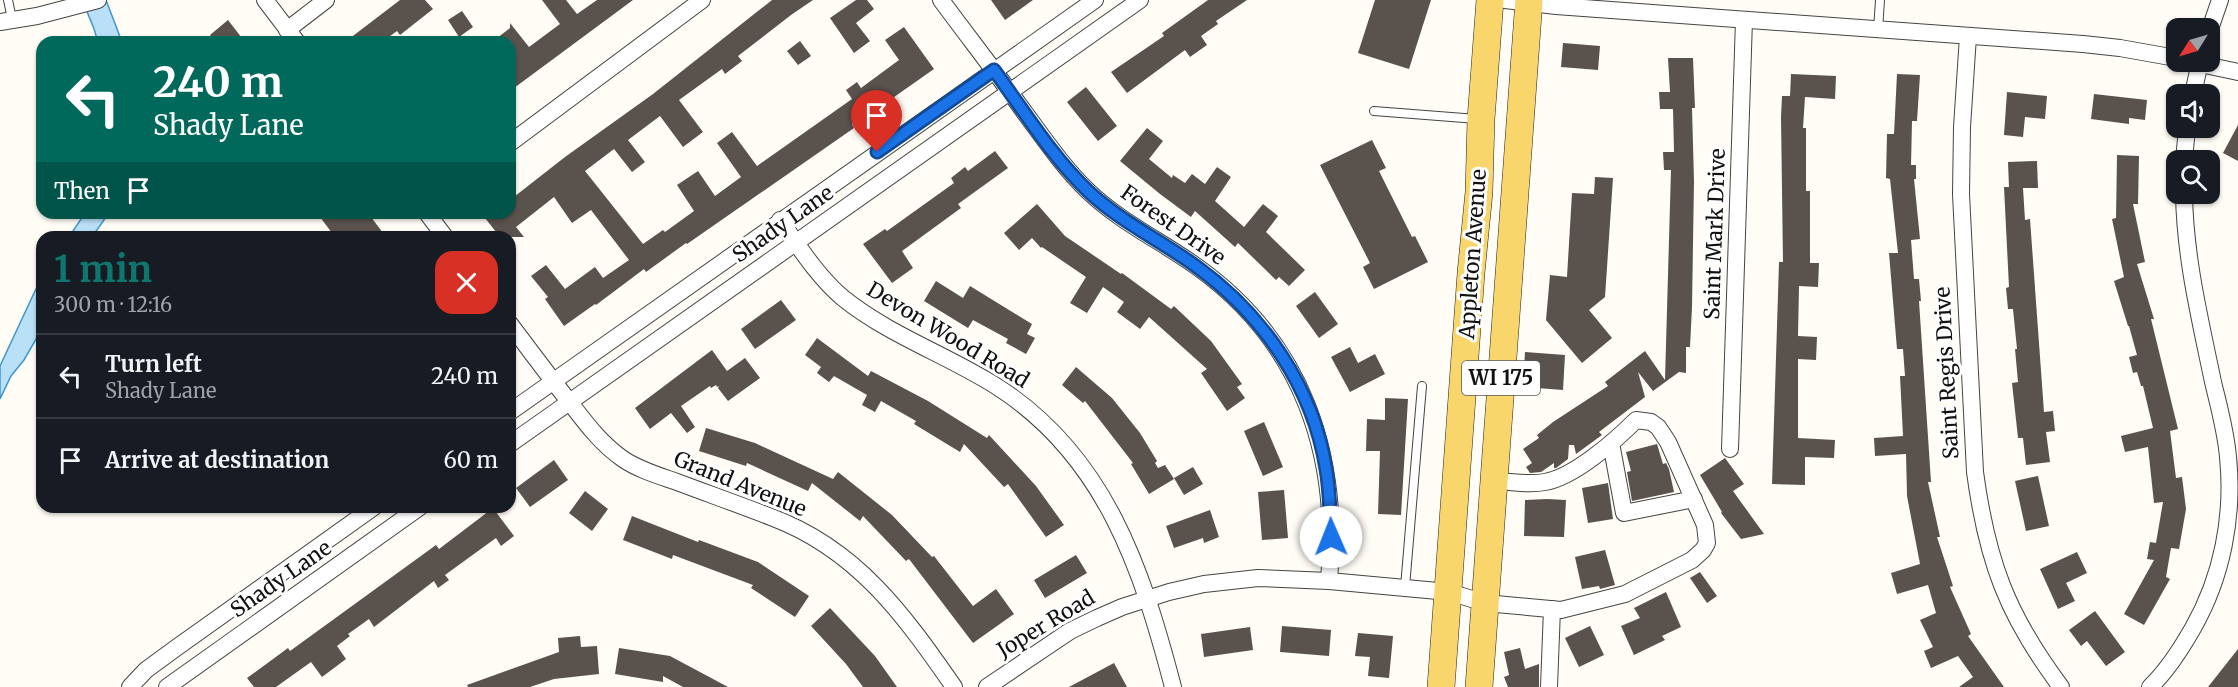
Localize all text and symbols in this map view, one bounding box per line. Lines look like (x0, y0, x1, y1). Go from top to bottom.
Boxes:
north arrow (2166, 18, 2220, 72)
map controls (2166, 18, 2220, 204)
text: 240 m (153, 56, 283, 108)
icon: left (54, 60, 132, 138)
button: sound (2166, 84, 2220, 138)
pin (851, 90, 902, 152)
icon: arrive (860, 99, 893, 132)
text: Shady Lane (153, 108, 304, 142)
street label: Saint Mark Drive (1698, 148, 1731, 320)
button: search (2166, 150, 2220, 204)
street label: Appleton Avenue (1453, 168, 1492, 341)
icon: arrive (122, 174, 155, 207)
text: Then (54, 177, 110, 205)
street label: Forest Drive (1115, 178, 1231, 271)
street label: Shady Lane (727, 179, 838, 268)
text: 1 min (54, 247, 152, 292)
button: close (435, 251, 498, 314)
street label: Devon Wood Road (862, 276, 1035, 394)
street label: Saint Regis Drive (1928, 286, 1965, 460)
text: 300 m · 12:16 (54, 292, 172, 317)
text: Turn left (105, 350, 202, 378)
icon: left (54, 360, 87, 393)
road number: WI 175 (1462, 361, 1540, 395)
text: 240 m (431, 362, 498, 390)
text: Shady Lane (105, 378, 217, 403)
icon: arrive (54, 444, 87, 477)
street label: Grand Avenue (670, 445, 810, 522)
text: Arrive at destination (105, 446, 329, 474)
text: 60 m (444, 446, 498, 474)
position arrow (1299, 505, 1363, 569)
street label: Shady Lane (225, 534, 336, 623)
street label: Joper Road (991, 584, 1100, 664)

